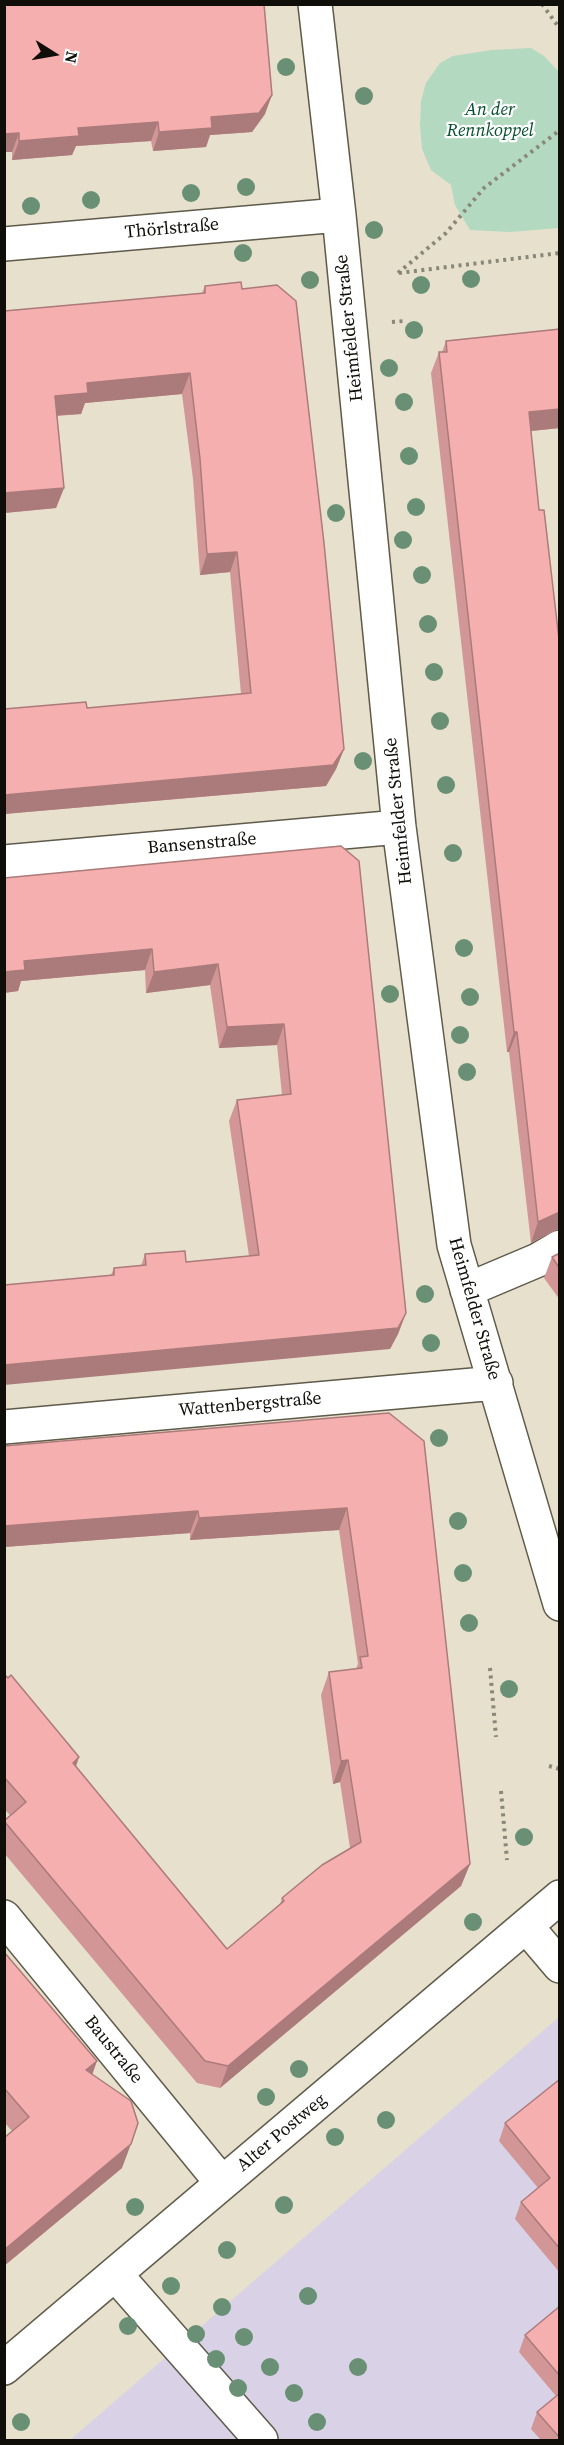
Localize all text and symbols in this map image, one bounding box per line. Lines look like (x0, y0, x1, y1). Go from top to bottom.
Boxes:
north arrow (24, 24, 84, 84)
text: N (60, 50, 84, 65)
park label: An der Rennkoppel (447, 99, 533, 142)
street label: Thörlstraße (124, 214, 220, 244)
street label: Heimfelder Straße (332, 254, 368, 402)
street label: Heimfelder Straße (381, 737, 417, 885)
street label: Bansenstraße (147, 828, 257, 860)
street label: Heimfelder Straße (443, 1235, 505, 1383)
street label: Wattenbergstraße (178, 1388, 322, 1422)
street label: Baustraße (79, 2012, 147, 2088)
street label: Alter Postweg (233, 2089, 331, 2177)

